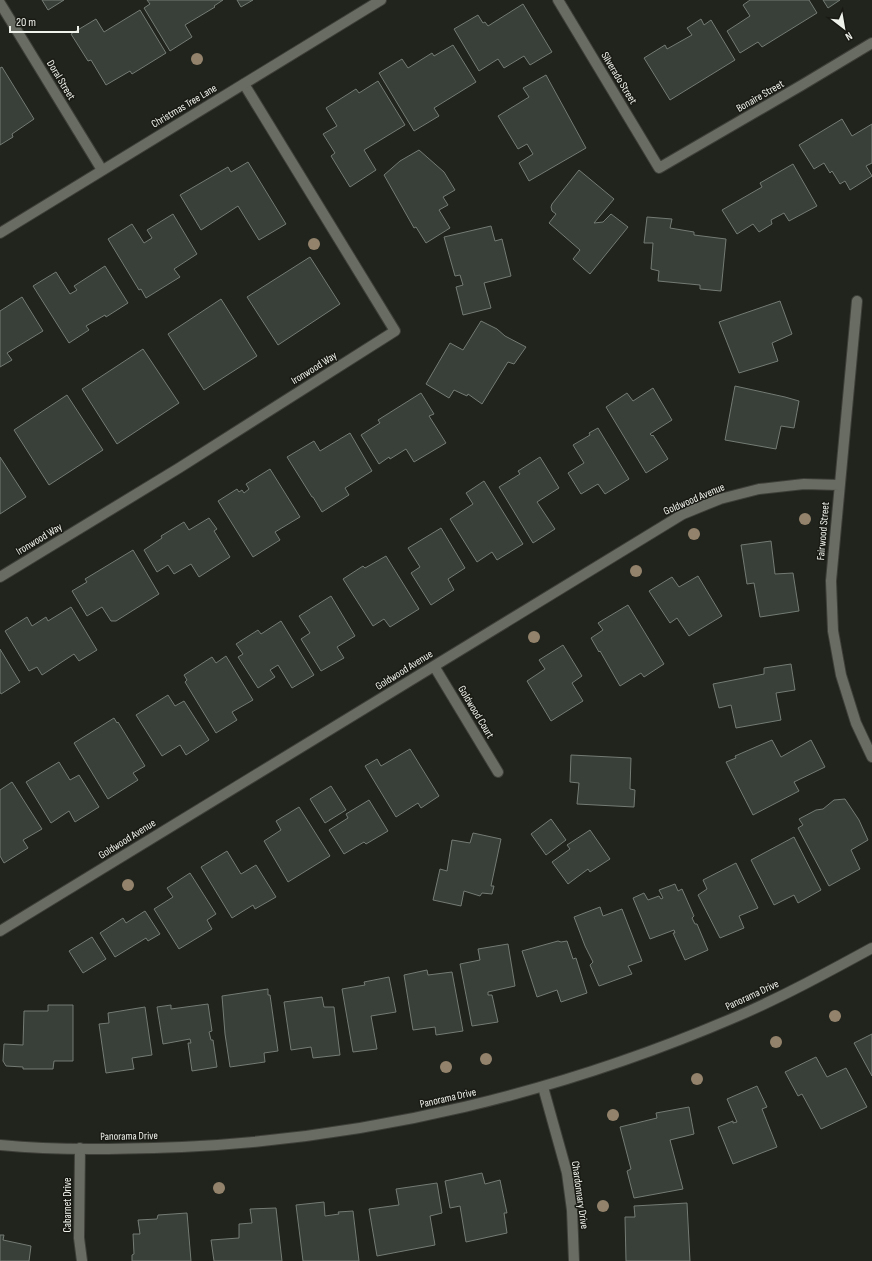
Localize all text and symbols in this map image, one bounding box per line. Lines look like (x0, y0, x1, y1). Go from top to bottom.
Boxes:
scale bar (10, 8, 78, 34)
north arrow (824, 8, 864, 48)
text: 20 m (16, 15, 36, 30)
text: N (843, 29, 855, 43)
street label: Silverado Street (598, 49, 640, 107)
street label: Doral Street (44, 58, 78, 103)
street label: Bonaire Street (734, 77, 787, 115)
street label: Christmas Tree Lane (149, 81, 219, 131)
street label: Ironwood Way (289, 348, 340, 387)
street label: Goldwood Avenue (661, 480, 727, 518)
street label: Fairwood Street (814, 501, 832, 561)
street label: Ironwood Way (14, 520, 65, 558)
street label: Goldwood Avenue (373, 647, 435, 693)
street label: Goldwood Court (455, 683, 497, 741)
street label: Goldwood Avenue (96, 816, 158, 862)
street label: Panorama Drive (723, 977, 781, 1013)
street label: Panorama Drive (419, 1085, 477, 1111)
street label: Panorama Drive (100, 1129, 158, 1143)
street label: Chardonnary Drive (569, 1160, 591, 1230)
street label: Cabarnet Drive (61, 1178, 74, 1232)

